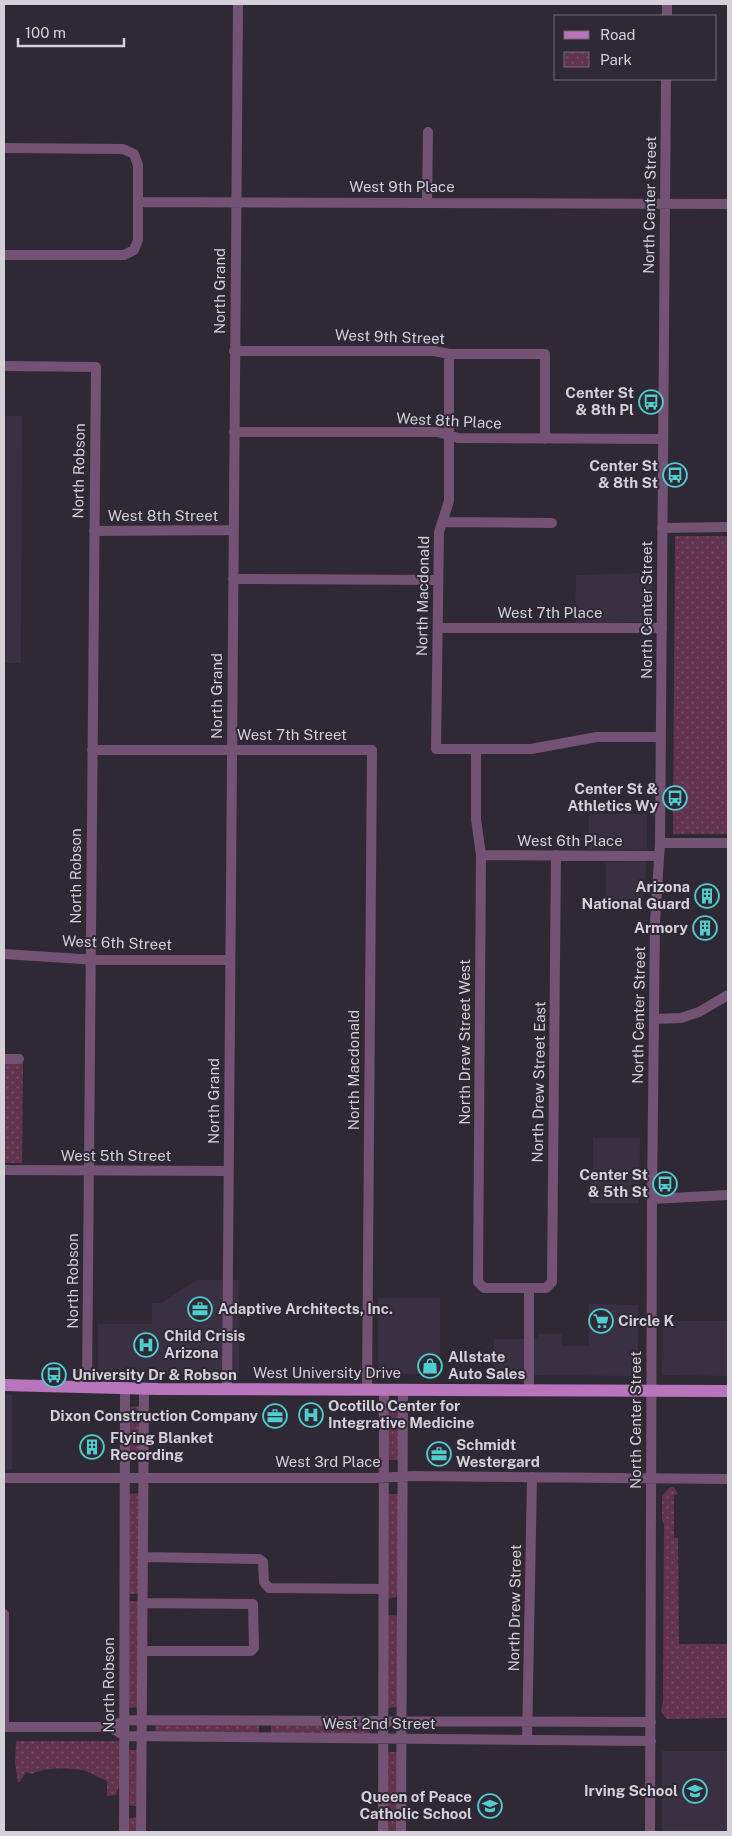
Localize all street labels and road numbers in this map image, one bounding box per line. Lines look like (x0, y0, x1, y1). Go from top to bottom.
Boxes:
street label: North Center Street (640, 136, 659, 274)
street label: West 9th Place (349, 178, 455, 195)
street label: North Grand (211, 248, 228, 334)
street label: West 9th Street (335, 326, 446, 347)
street label: West 8th Place (396, 409, 502, 432)
street label: North Robson (69, 423, 88, 519)
street label: West 8th Street (108, 507, 218, 524)
street label: North Macdonald (413, 536, 432, 656)
street label: North Center Street (638, 541, 655, 679)
street label: West 7th Place (497, 604, 603, 621)
street label: North Grand (208, 653, 225, 739)
street label: West 7th Street (237, 726, 347, 743)
street label: North Robson (67, 828, 84, 924)
street label: West 6th Place (517, 832, 623, 849)
street label: West 6th Street (62, 932, 173, 953)
street label: North Center Street (629, 946, 648, 1084)
street label: North Drew Street West (456, 959, 473, 1125)
street label: North Drew Street East (529, 1001, 548, 1163)
street label: North Macdonald (345, 1010, 362, 1130)
street label: North Grand (205, 1058, 222, 1144)
street label: West 5th Street (61, 1147, 171, 1164)
street label: North Robson (64, 1233, 81, 1329)
street label: North Center Street (627, 1351, 644, 1489)
street label: West University Drive (253, 1364, 401, 1381)
street label: West 3rd Place (275, 1453, 381, 1470)
street label: North Drew Street (505, 1544, 524, 1672)
street label: North Robson (100, 1637, 117, 1733)
street label: West 2nd Street (323, 1715, 436, 1732)

